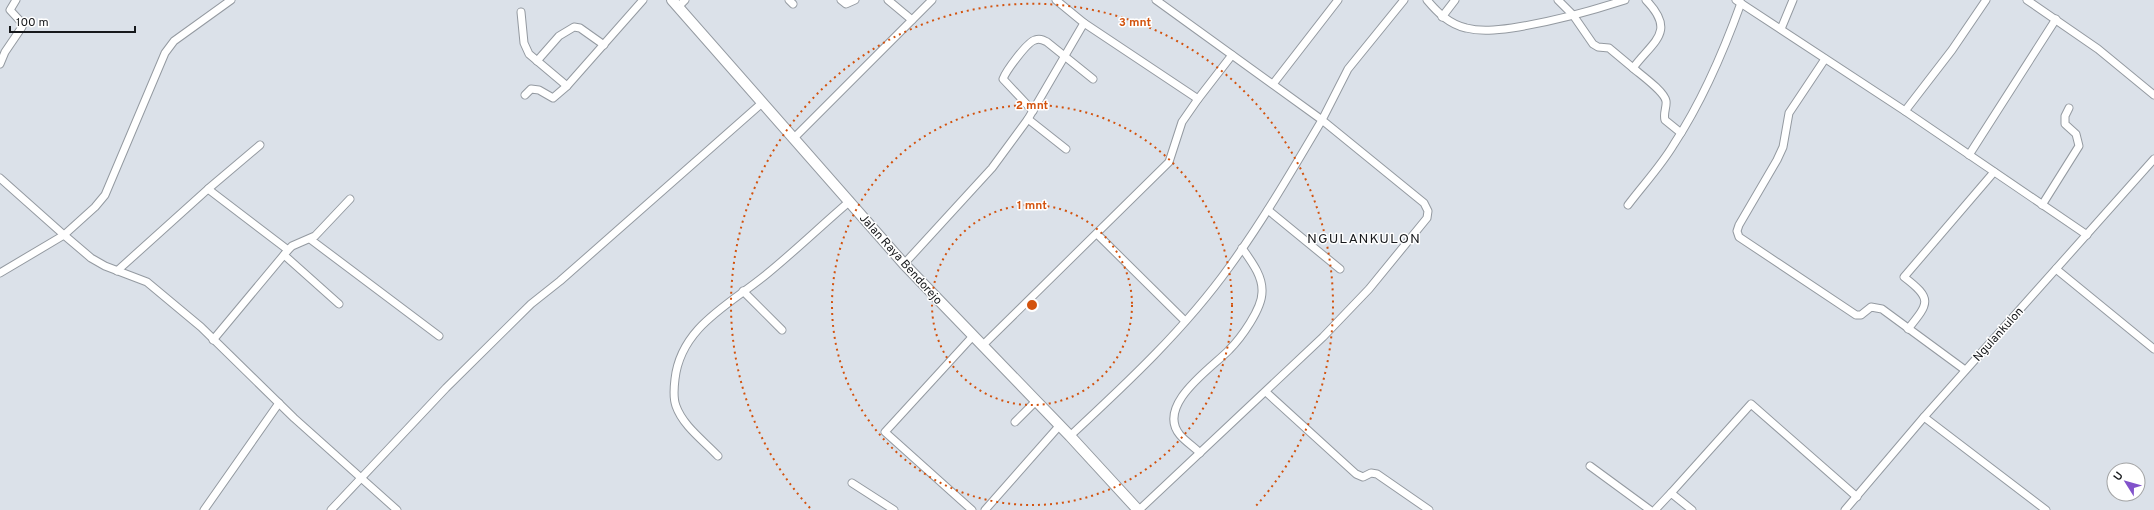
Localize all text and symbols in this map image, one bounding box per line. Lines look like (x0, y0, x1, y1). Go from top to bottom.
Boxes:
scale bar (10, 8, 135, 34)
text: 100 m (16, 15, 49, 31)
text: 3 mnt (1119, 15, 1151, 31)
text: 2 mnt (1016, 98, 1049, 114)
text: 1 mnt (1017, 198, 1047, 214)
street label: Jalan Raya Bendorejo (855, 211, 946, 309)
district label: NGULANKULON (1307, 231, 1421, 248)
centre of rings (1025, 298, 1039, 312)
street label: Ngulankulon (1970, 304, 2027, 365)
north arrow (2106, 462, 2146, 502)
text: U (2111, 469, 2127, 484)

